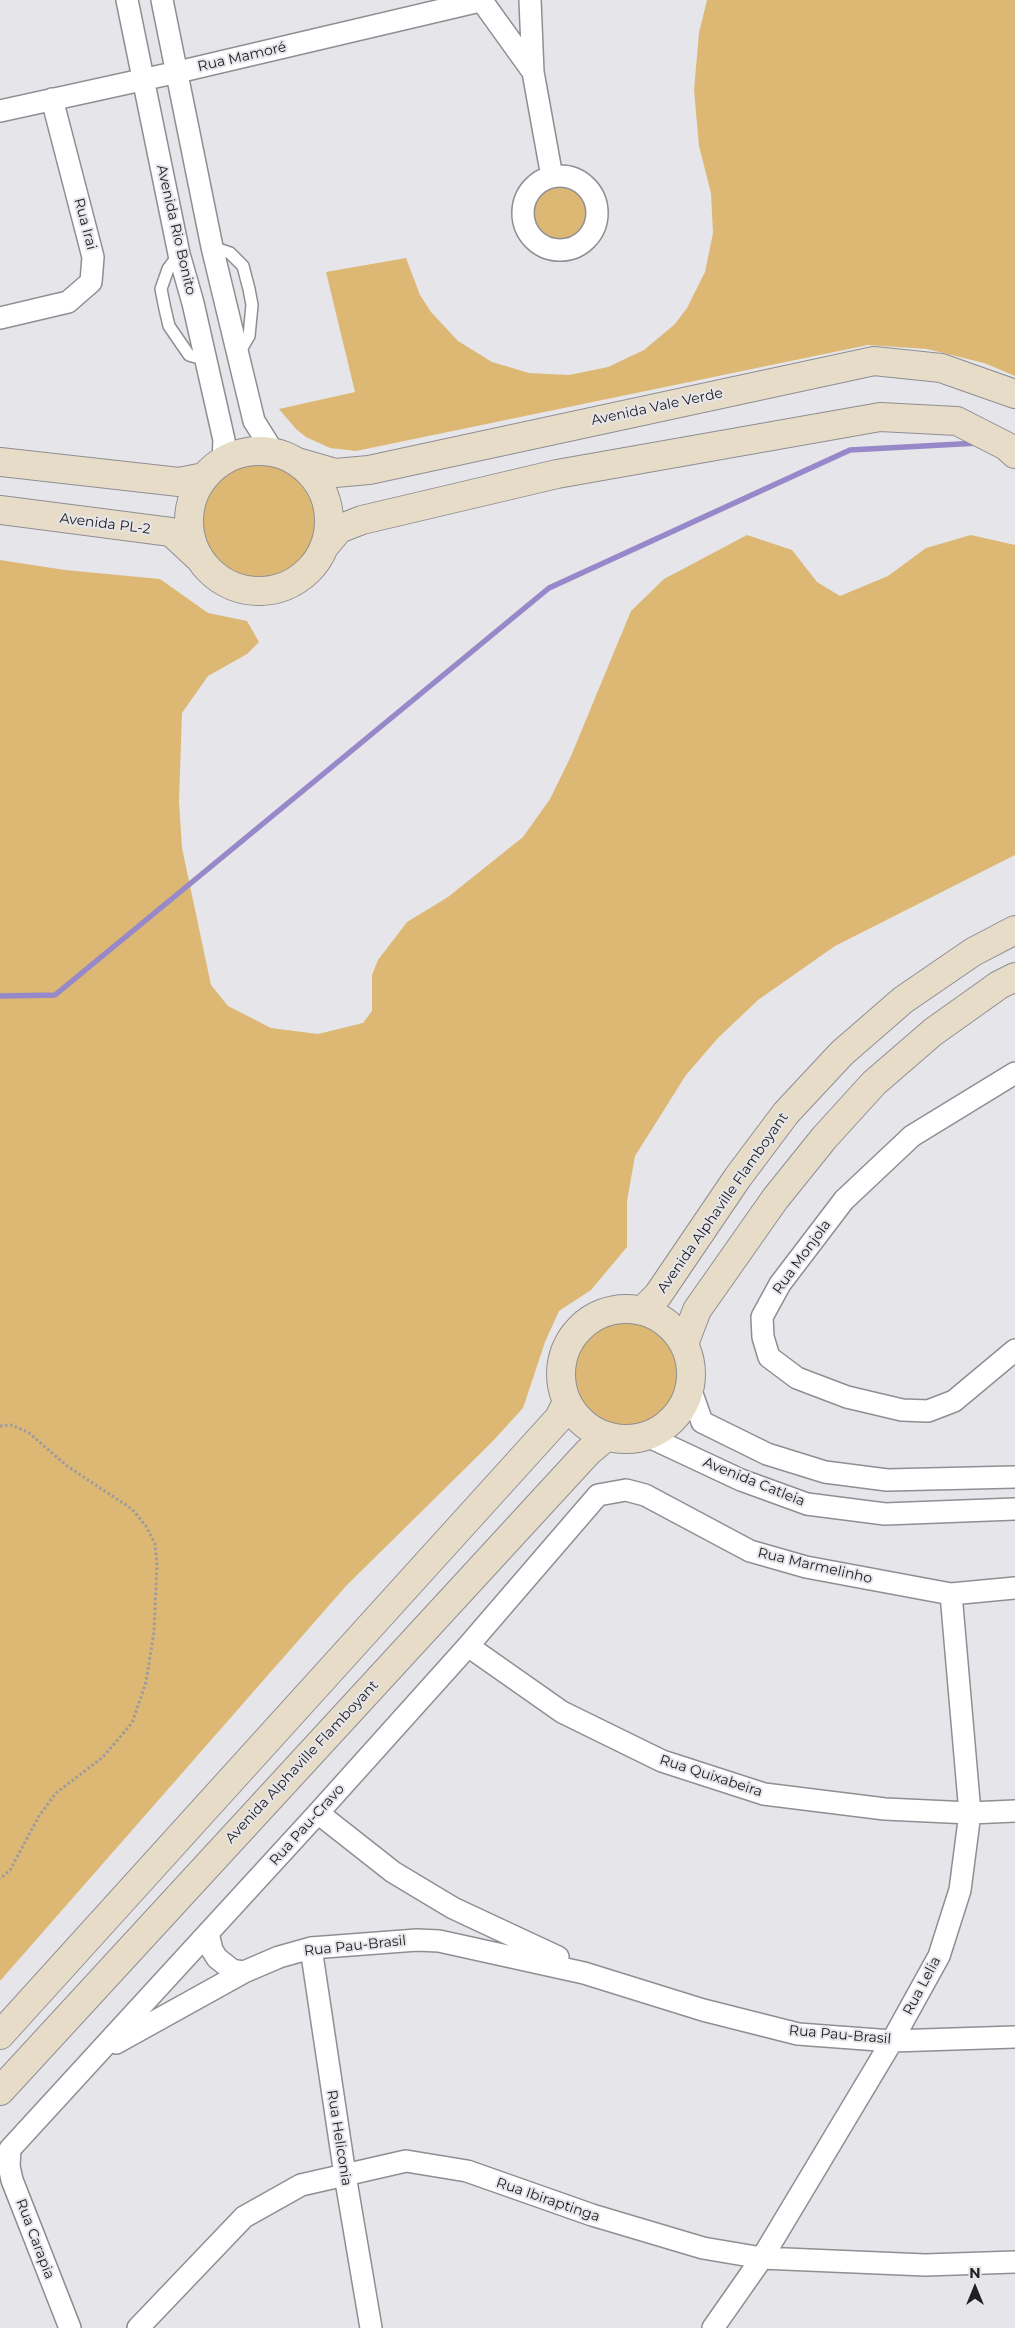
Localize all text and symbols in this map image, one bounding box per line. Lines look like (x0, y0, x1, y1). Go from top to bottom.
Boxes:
street label: Rua Mamoré (196, 39, 288, 75)
street label: Avenida Rio Bonito (153, 163, 199, 297)
street label: Rua Irai (70, 196, 100, 252)
street label: Avenida Vale Verde (590, 385, 724, 429)
street label: Avenida PL-2 (59, 510, 151, 538)
street label: Avenida Alphaville Flamboyant (654, 1109, 792, 1297)
street label: Rua Monjola (769, 1217, 835, 1297)
street label: Avenida Catleia (701, 1454, 807, 1510)
street label: Rua Marmelinho (756, 1545, 874, 1587)
street label: Avenida Alphaville Flamboyant (222, 1677, 382, 1847)
street label: Rua Quixabeira (658, 1751, 764, 1801)
street label: Rua Pau-Cravo (266, 1781, 348, 1869)
street label: Rua Pau-Brasil (303, 1932, 407, 1960)
street label: Rua Lelia (900, 1954, 944, 2018)
street label: Rua Pau-Brasil (788, 2022, 892, 2048)
street label: Rua Heliconia (323, 2089, 355, 2187)
street label: Rua Ibiraptinga (494, 2174, 602, 2226)
street label: Rua Carapia (12, 2197, 58, 2281)
north arrow (950, 2263, 1000, 2313)
text: N (969, 2264, 981, 2282)

